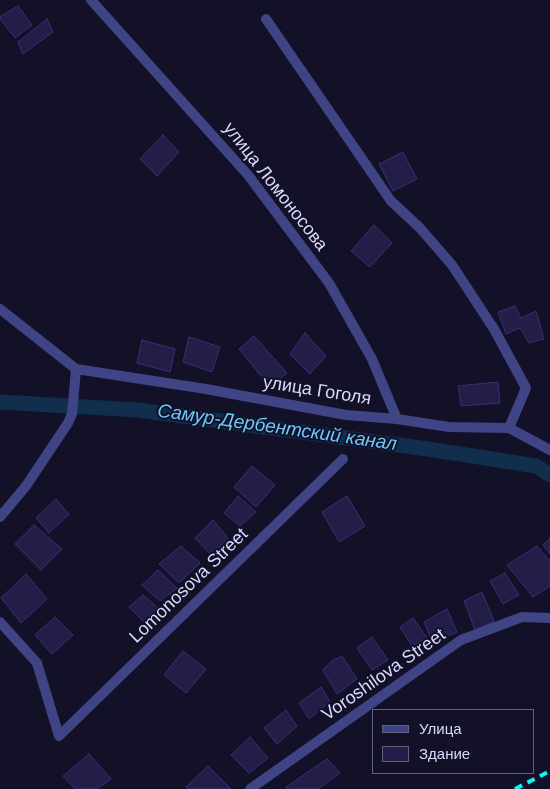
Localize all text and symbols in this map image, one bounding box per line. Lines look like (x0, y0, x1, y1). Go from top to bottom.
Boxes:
street label: улица Ломоносова (218, 118, 332, 256)
street label: улица Гоголя (261, 372, 373, 410)
water label: Самур-Дербентский канал (156, 400, 398, 456)
street label: Lomonosova Street (125, 524, 253, 648)
street label: Voroshilova Street (318, 624, 450, 726)
legend (372, 709, 535, 774)
text: Улица (419, 720, 462, 737)
text: Здание (419, 745, 470, 762)

